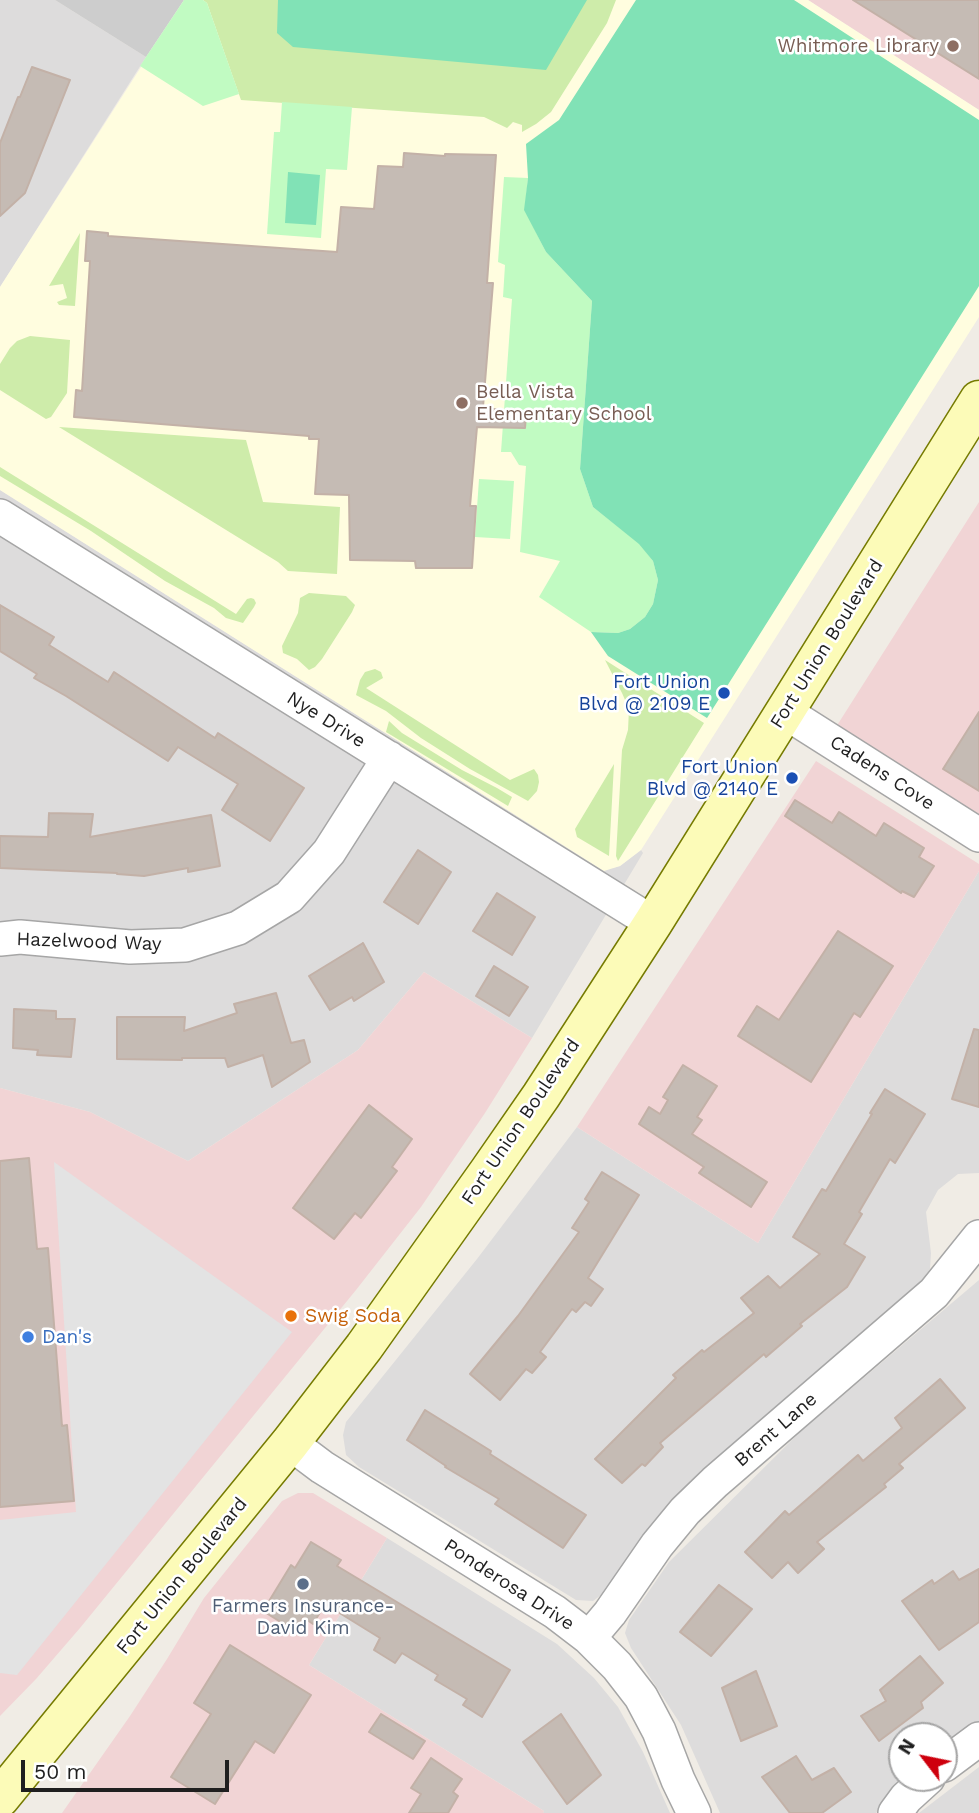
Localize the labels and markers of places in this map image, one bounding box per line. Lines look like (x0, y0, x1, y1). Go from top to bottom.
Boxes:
place label: Whitmore Library (777, 35, 939, 57)
marker: Whitmore Library (945, 38, 961, 54)
place label: Bella Vista Elementary School (476, 381, 652, 425)
marker: Bella Vista Elementary School (454, 395, 470, 411)
place label: Fort Union Blvd @ 2109 E (579, 671, 710, 715)
marker: Fort Union Blvd @ 2109 E (716, 685, 732, 701)
place label: Fort Union Blvd @ 2140 E (647, 756, 778, 800)
marker: Fort Union Blvd @ 2140 E (784, 770, 800, 786)
place label: Swig Soda (305, 1305, 401, 1327)
marker: Swig Soda (283, 1308, 299, 1324)
place label: Dan's (42, 1326, 92, 1348)
marker: Dan's (20, 1329, 36, 1345)
marker: Farmers Insurance- David Kim (295, 1576, 311, 1592)
place label: Farmers Insurance- David Kim (212, 1595, 394, 1639)

